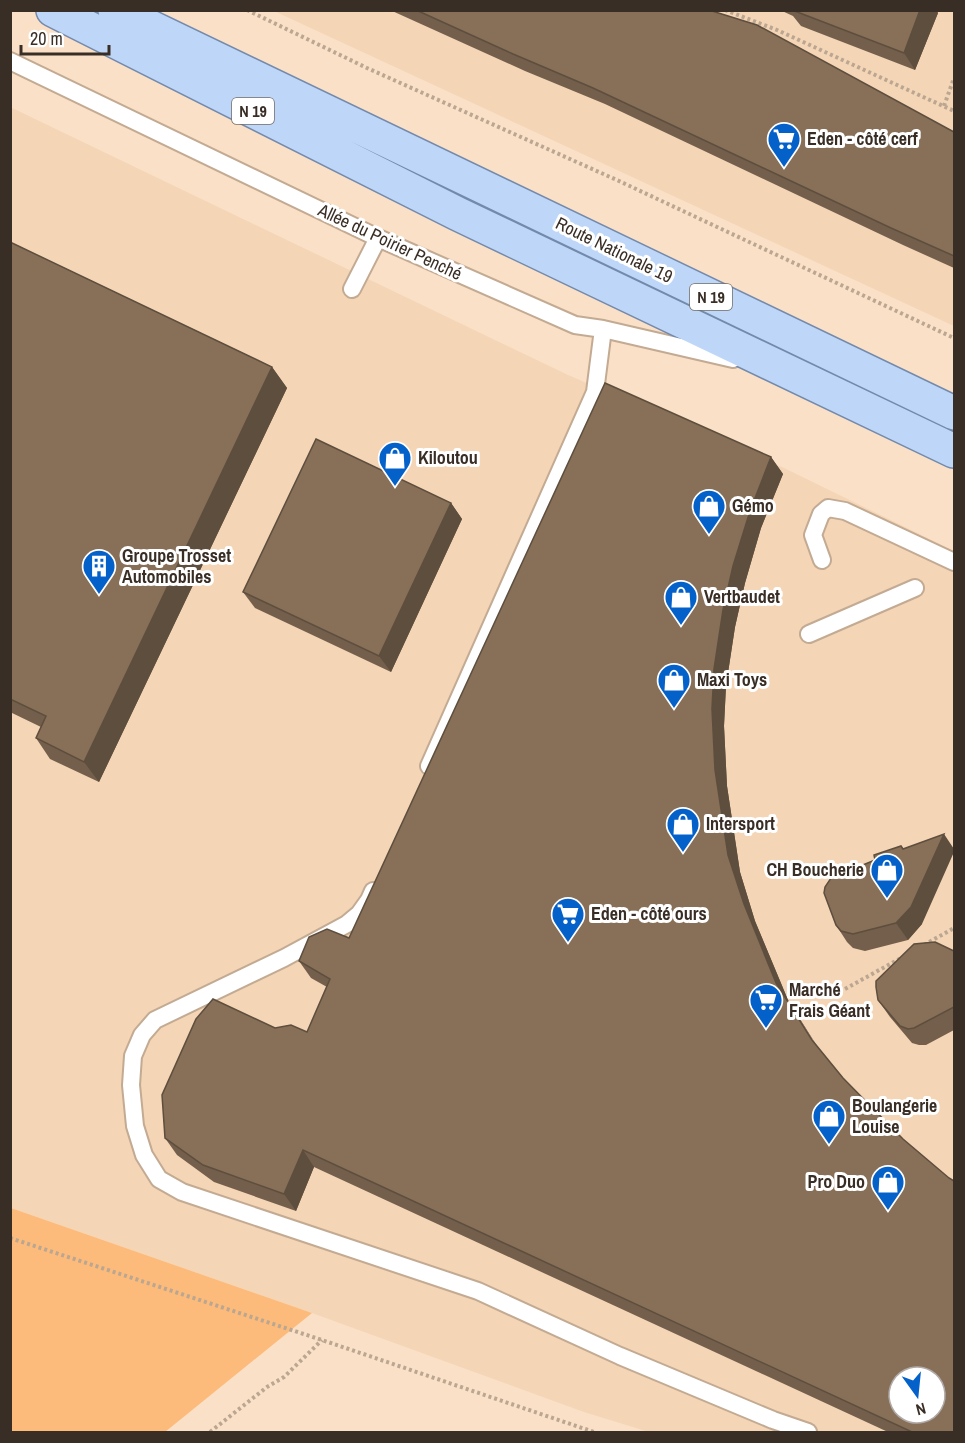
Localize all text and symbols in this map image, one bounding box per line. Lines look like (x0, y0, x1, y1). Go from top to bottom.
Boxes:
scale bar (21, 18, 110, 56)
text: 20 m (30, 26, 63, 51)
road number: N 19 (232, 98, 274, 124)
supermarket icon: Eden - côté cerf (766, 121, 802, 168)
place label: Eden - côté cerf (807, 126, 918, 151)
street label: Allée du Poirier Penché (313, 197, 466, 286)
street label: Route Nationale 19 (552, 210, 677, 289)
road number: N 19 (690, 284, 732, 310)
shop icon: Kiloutou (377, 440, 413, 487)
place label: Kiloutou (418, 445, 478, 470)
shop icon: Gémo (691, 488, 727, 535)
place label: Gémo (732, 493, 774, 518)
place label: Groupe Trosset Automobiles (122, 543, 231, 589)
building icon: Groupe Trosset Automobiles (81, 548, 117, 595)
shop icon: Vertbaudet (663, 579, 699, 626)
place label: Vertbaudet (704, 584, 780, 609)
shop icon: Maxi Toys (656, 662, 692, 709)
place label: Maxi Toys (697, 667, 767, 692)
shop icon: Intersport (665, 806, 701, 853)
place label: Intersport (706, 811, 775, 836)
shop icon: CH Boucherie (869, 852, 905, 899)
place label: CH Boucherie (766, 857, 864, 882)
supermarket icon: Eden - côté ours (550, 896, 586, 943)
place label: Eden - côté ours (591, 901, 707, 926)
place label: Marché Frais Géant (789, 977, 870, 1023)
supermarket icon: Marché Frais Géant (748, 982, 784, 1029)
place label: Boulangerie Louise (852, 1093, 937, 1139)
shop icon: Boulangerie Louise (811, 1098, 847, 1145)
shop icon: Pro Duo (870, 1164, 906, 1211)
place label: Pro Duo (808, 1169, 865, 1194)
north arrow (887, 1365, 947, 1425)
text: N (913, 1398, 928, 1421)

